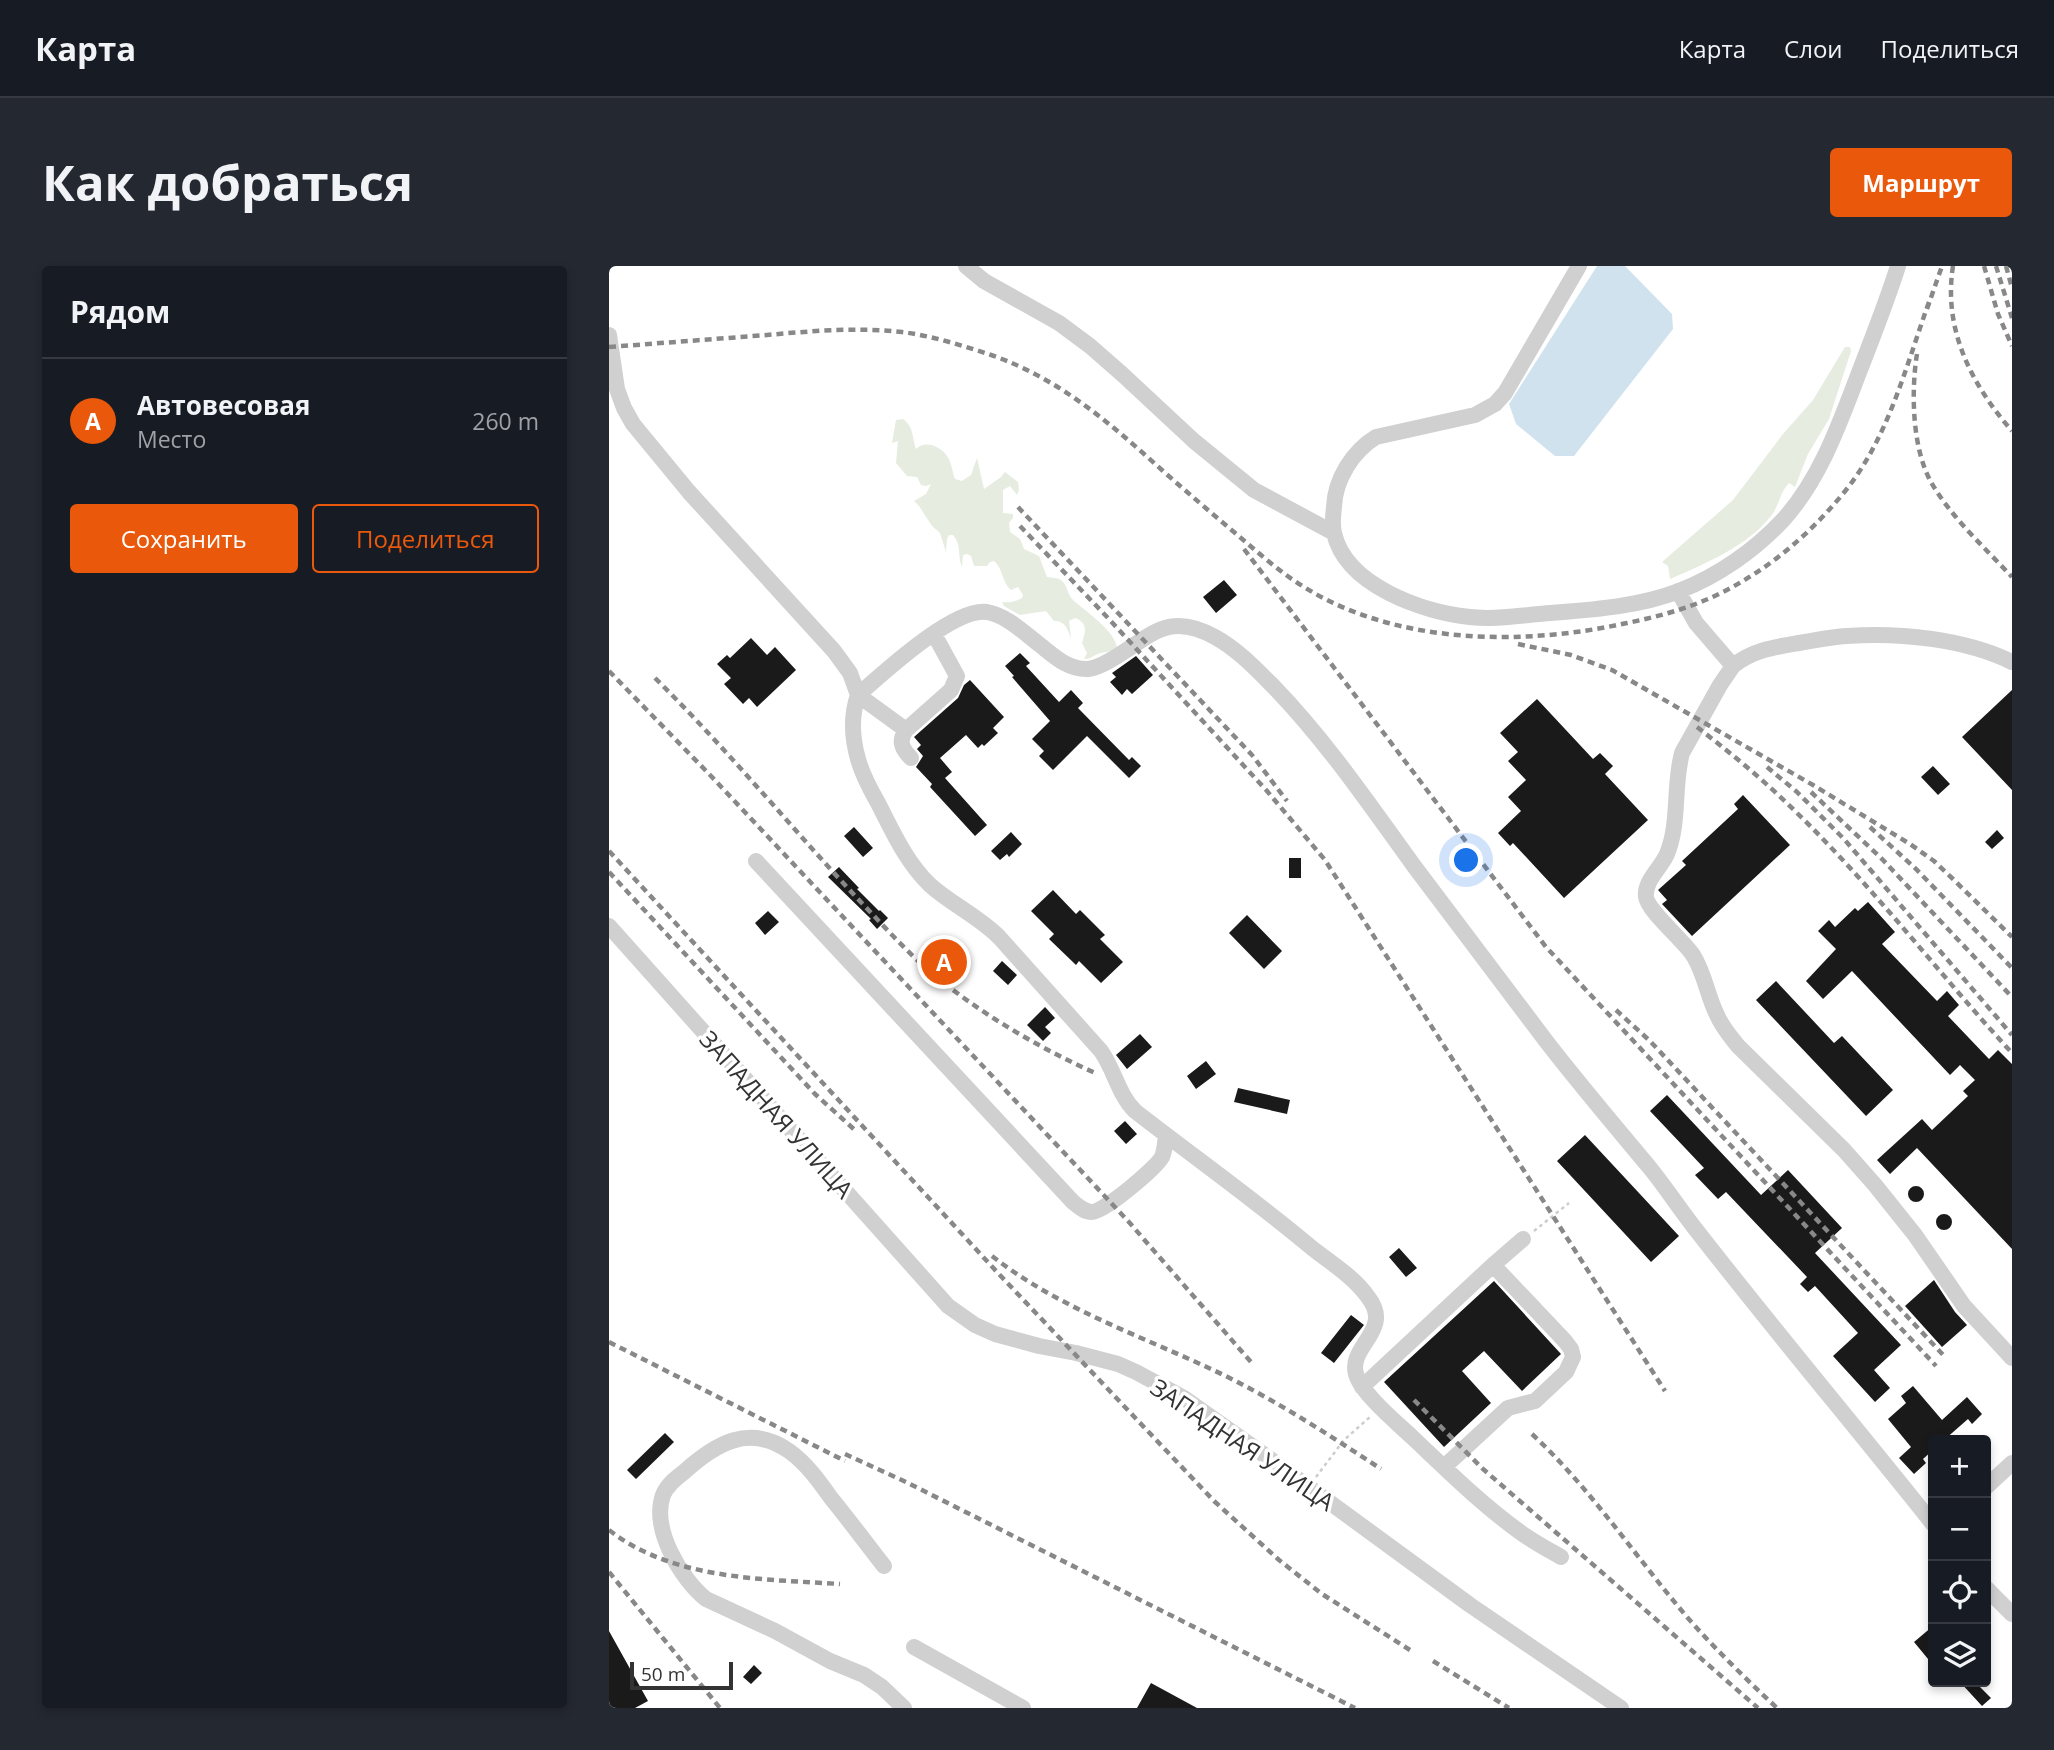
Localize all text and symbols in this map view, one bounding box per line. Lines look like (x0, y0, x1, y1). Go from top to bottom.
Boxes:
text: Карта (35, 26, 136, 71)
text: Карта (1679, 32, 1746, 65)
text: Слои (1784, 32, 1843, 65)
text: Поделиться (1881, 32, 2019, 65)
button: Маршрут (1830, 148, 2012, 217)
text: Как добраться (42, 149, 413, 215)
text: Рядом (70, 291, 170, 332)
text: Автовесовая (137, 387, 310, 423)
text: A (85, 405, 101, 437)
text: 260 m (472, 405, 539, 437)
text: Место (137, 423, 206, 455)
button: Сохранить (70, 504, 298, 573)
button: Поделиться (312, 504, 539, 573)
your location (1449, 843, 1483, 877)
pin: A (921, 936, 967, 988)
street label: ЗАПАДНАЯ УЛИЦА (693, 1023, 862, 1206)
street label: ЗАПАДНАЯ УЛИЦА (1145, 1370, 1342, 1518)
map controls (1928, 1435, 1991, 1687)
button: + (1928, 1435, 1991, 1498)
button: − (1928, 1498, 1991, 1561)
button: locate (1928, 1561, 1991, 1624)
button: layers (1928, 1624, 1991, 1687)
scale bar (630, 1659, 733, 1691)
text: 50 m (641, 1661, 685, 1687)

